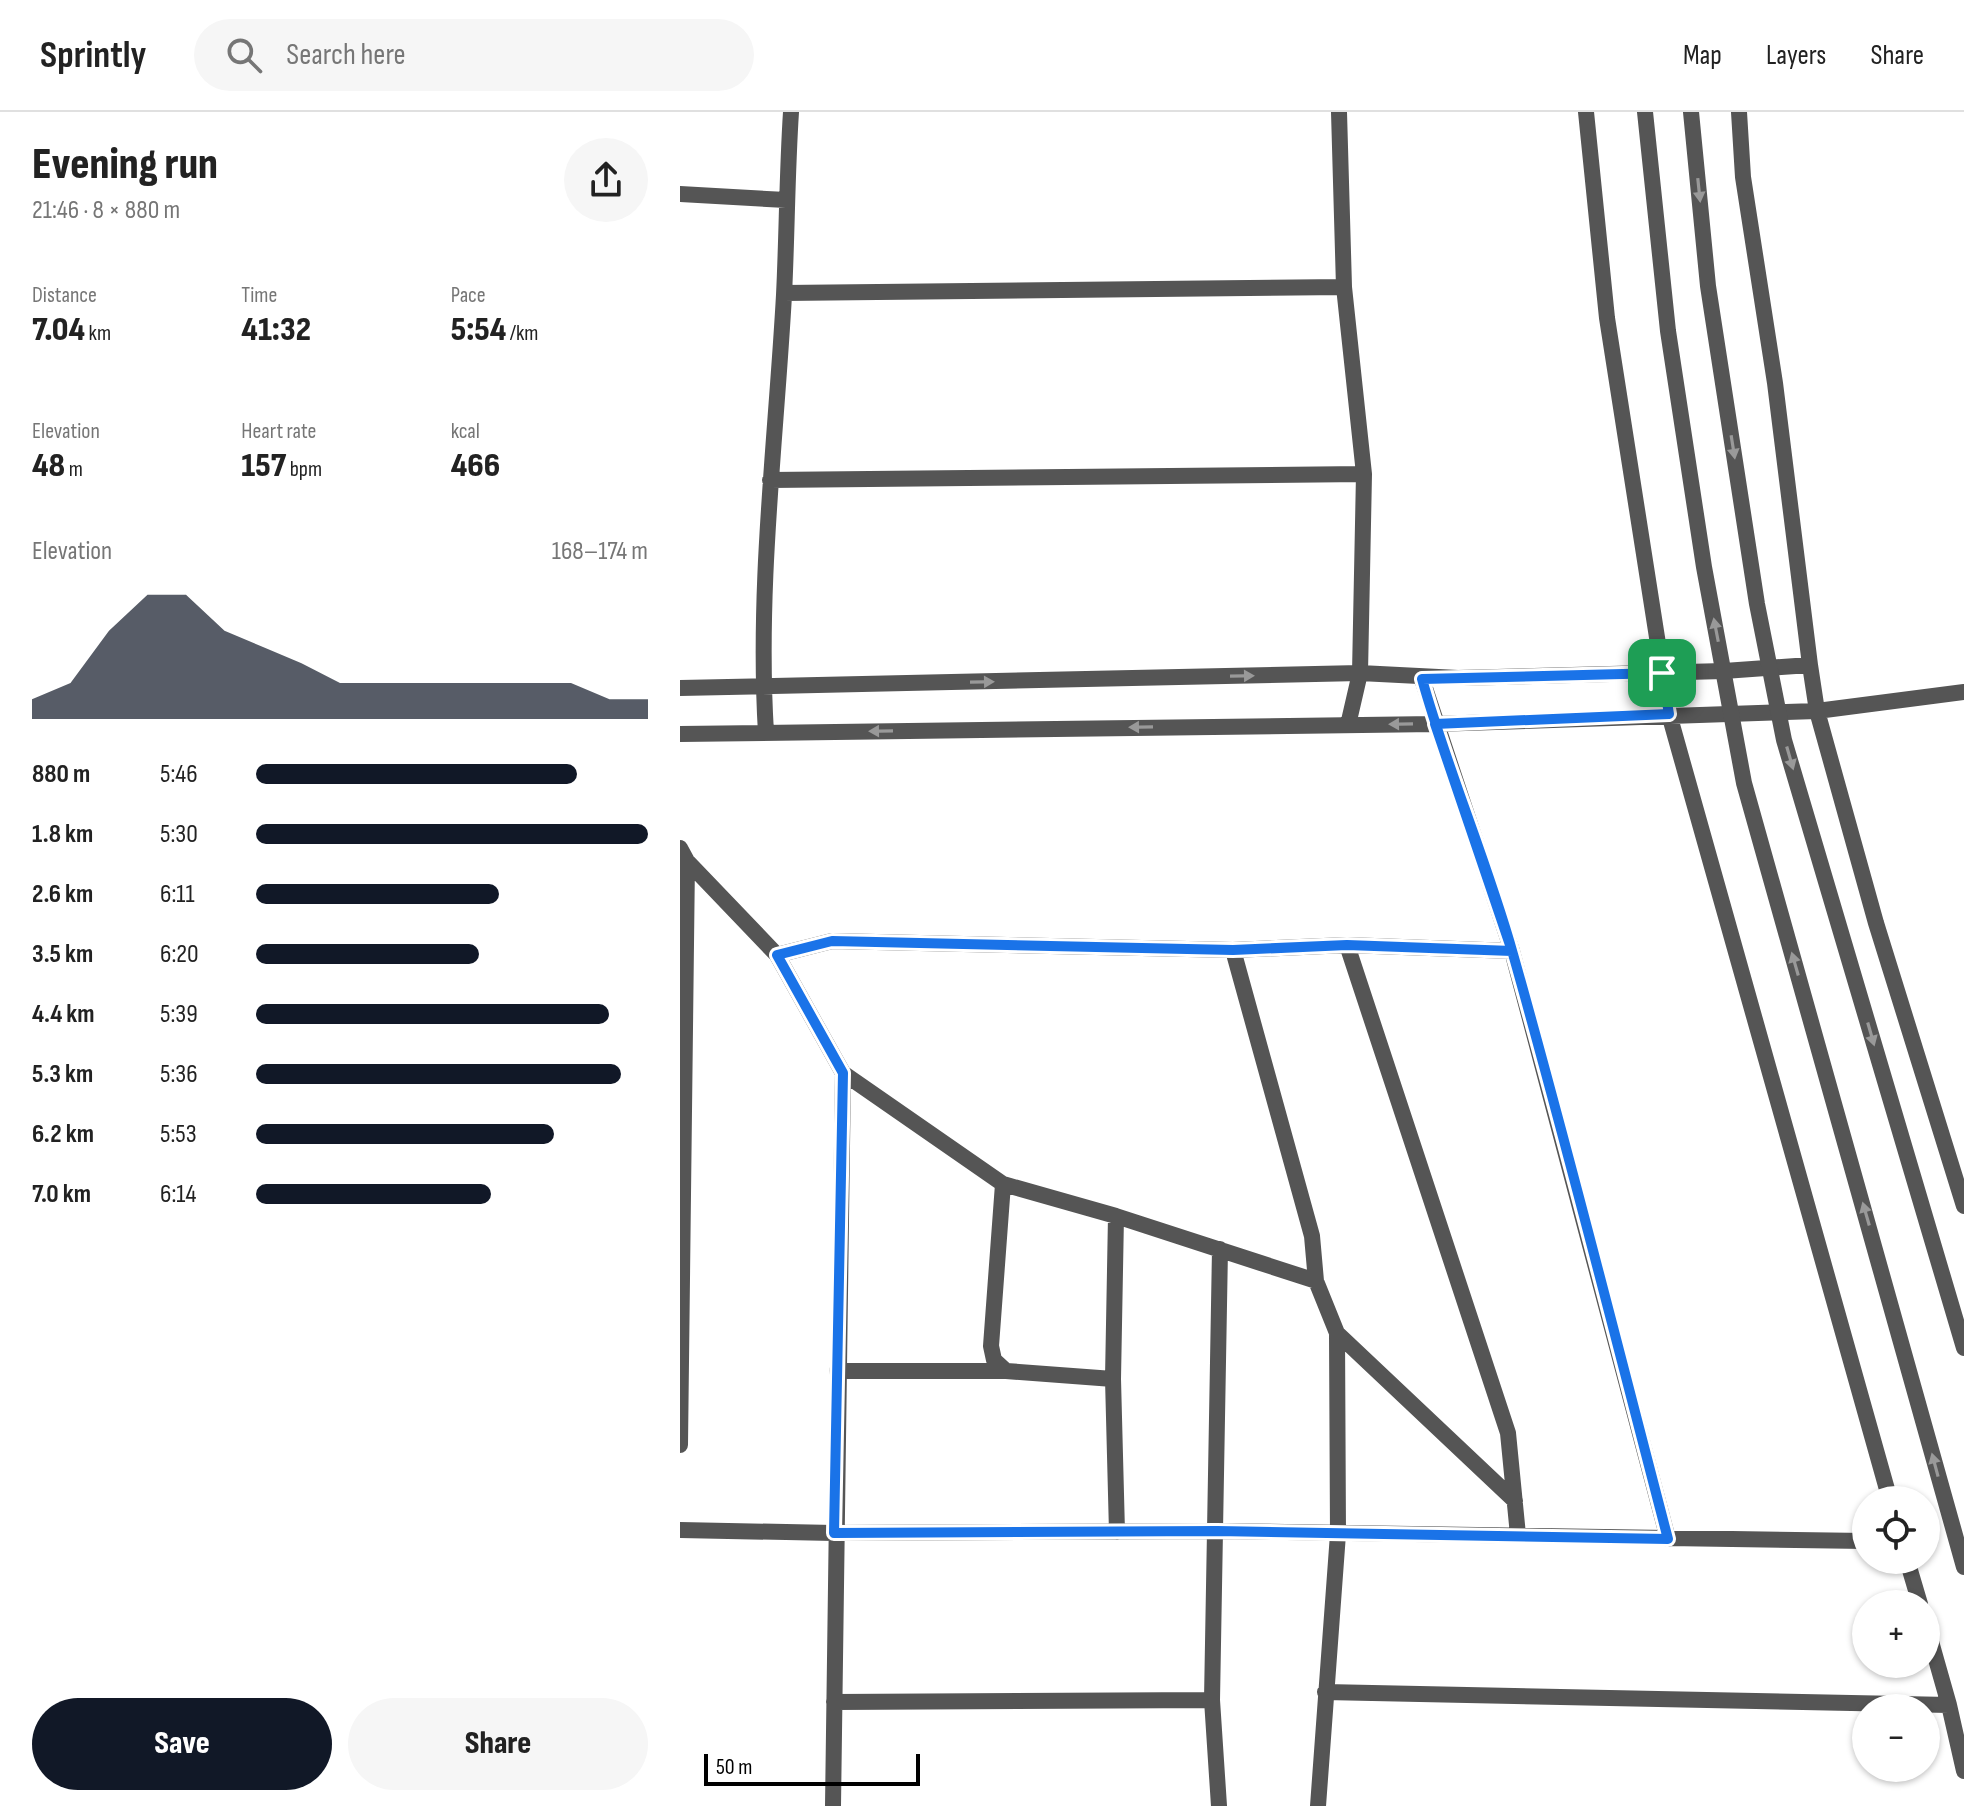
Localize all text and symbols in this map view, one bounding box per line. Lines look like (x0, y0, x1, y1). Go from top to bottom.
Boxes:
search box (194, 19, 754, 91)
text: Sprintly (40, 33, 146, 78)
icon: search (222, 33, 266, 77)
text: Search here (286, 37, 406, 73)
text: Map (1683, 39, 1722, 72)
text: Layers (1766, 39, 1826, 72)
text: Share (1870, 39, 1924, 72)
text: Evening run (32, 138, 218, 191)
button: share (564, 138, 648, 222)
one-way arrow (1692, 178, 1705, 203)
text: 21:46 · 8 × 880 m (32, 195, 180, 226)
text: Distance (32, 282, 97, 309)
text: Time (241, 282, 277, 309)
text: Pace (451, 282, 486, 309)
text: 7.04 (32, 309, 85, 350)
text: 41:32 (241, 309, 311, 350)
text: 5:54 (451, 309, 506, 350)
text: km (85, 320, 111, 347)
text: /km (506, 320, 538, 347)
text: Elevation (32, 418, 100, 445)
text: Heart rate (241, 418, 316, 445)
text: kcal (451, 418, 480, 445)
one-way arrow (1727, 435, 1740, 460)
text: 48 (32, 445, 65, 486)
text: 157 (241, 445, 286, 486)
text: 466 (451, 445, 500, 486)
text: m (65, 456, 83, 483)
text: bpm (286, 456, 322, 483)
text: Elevation (32, 536, 112, 567)
text: 168–174 m (552, 536, 648, 567)
one-way arrow (1709, 617, 1721, 642)
pin (1628, 639, 1696, 707)
icon: arrive (1640, 651, 1684, 695)
one-way arrow (1230, 669, 1255, 682)
one-way arrow (970, 675, 995, 688)
one-way arrow (1388, 718, 1413, 730)
one-way arrow (1128, 721, 1153, 734)
one-way arrow (868, 725, 893, 737)
one-way arrow (1784, 746, 1797, 770)
text: 880 m (32, 759, 90, 790)
text: 5:46 (160, 759, 198, 790)
text: 1.8 km (32, 819, 93, 850)
text: 5:30 (160, 819, 198, 850)
text: 2.6 km (32, 879, 93, 910)
text: 6:11 (160, 879, 195, 910)
text: 3.5 km (32, 939, 93, 970)
text: 6:20 (160, 939, 199, 970)
one-way arrow (1789, 951, 1801, 976)
text: 4.4 km (32, 999, 95, 1030)
text: 5:39 (160, 999, 198, 1030)
one-way arrow (1865, 1023, 1878, 1047)
text: 5.3 km (32, 1059, 93, 1090)
text: 5:36 (160, 1059, 198, 1090)
text: 6.2 km (32, 1119, 94, 1150)
text: 5:53 (160, 1119, 197, 1150)
text: 7.0 km (32, 1179, 91, 1210)
text: 6:14 (160, 1179, 196, 1210)
one-way arrow (1859, 1202, 1872, 1226)
one-way arrow (1928, 1452, 1940, 1477)
map controls (1852, 1486, 1940, 1782)
button: locate (1852, 1486, 1940, 1574)
button: + (1852, 1590, 1940, 1678)
button: − (1852, 1694, 1940, 1782)
button: Save (32, 1698, 332, 1790)
button: Share (348, 1698, 648, 1790)
scale bar (704, 1750, 920, 1786)
text: 50 m (716, 1754, 752, 1781)

